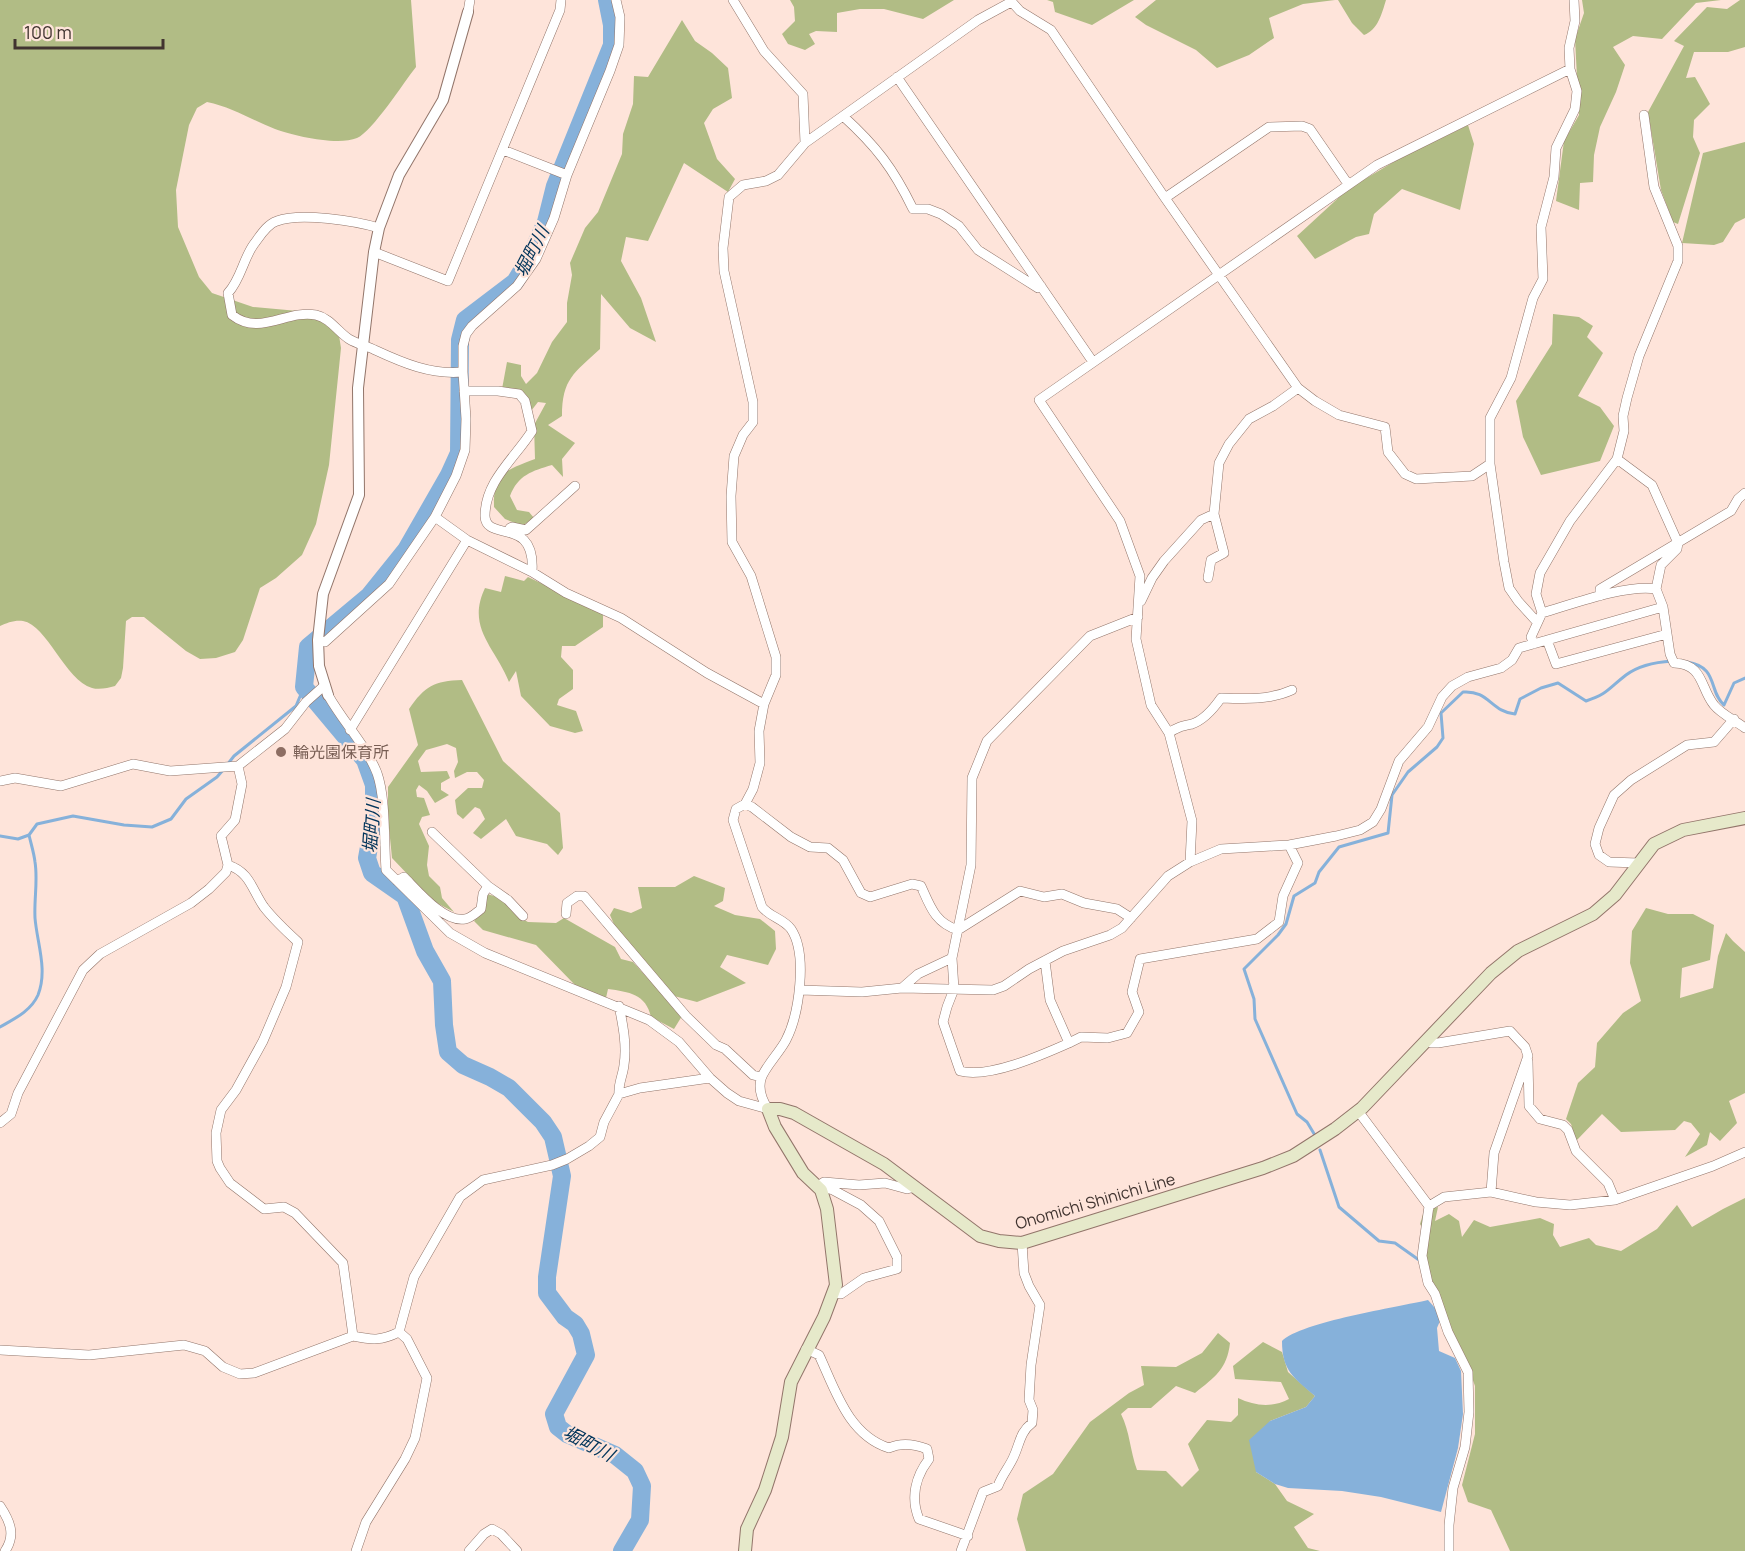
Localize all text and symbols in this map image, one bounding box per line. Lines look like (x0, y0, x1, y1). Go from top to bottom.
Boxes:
scale bar (15, 12, 164, 50)
text: 100 m (24, 20, 72, 44)
water label: 堀町川 (508, 220, 555, 281)
place label: 輪光園保育所 (293, 741, 389, 763)
marker: 輪光園保育所 (274, 745, 288, 759)
water label: 堀町川 (357, 796, 385, 854)
street label: Onomichi Shinichi Line (1012, 1168, 1178, 1234)
water label: 堀町川 (560, 1420, 620, 1467)

